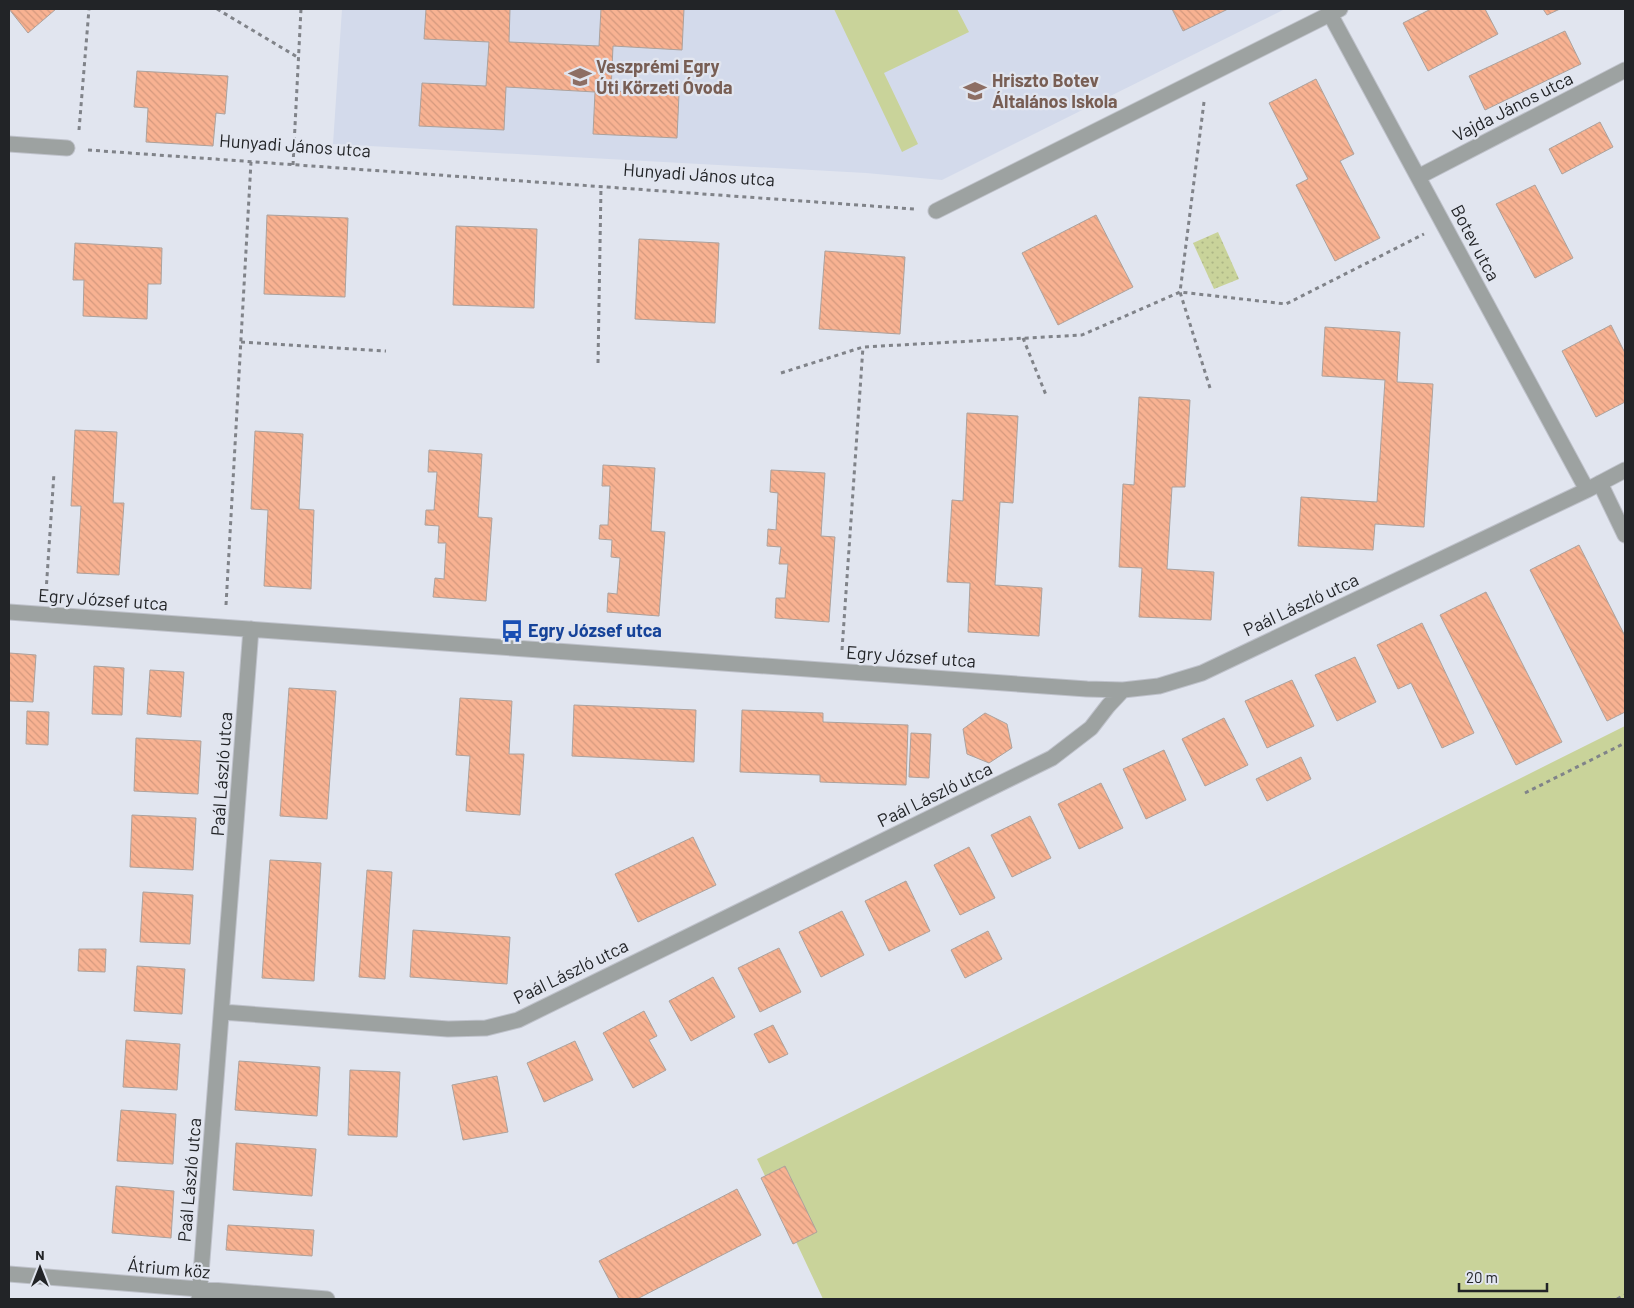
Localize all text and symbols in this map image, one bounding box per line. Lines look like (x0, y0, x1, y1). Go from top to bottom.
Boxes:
place label: Veszprémi Egry Úti Körzeti Óvoda (596, 55, 732, 98)
school or university icon: Veszprémi Egry Úti Körzeti Óvoda (567, 64, 593, 90)
street label: Vajda János utca (1449, 66, 1576, 146)
place label: Hriszto Botev Általános Iskola (992, 69, 1118, 112)
school or university icon: Hriszto Botev Általános Iskola (962, 78, 988, 104)
street label: Hunyadi János utca (218, 129, 372, 161)
street label: Hunyadi János utca (622, 158, 776, 190)
street label: Botev utca (1447, 201, 1505, 284)
street label: Paál László utca (1239, 568, 1362, 640)
street label: Egry József utca (37, 583, 169, 615)
bus stop icon: Egry József utca (499, 618, 525, 644)
place label: Egry József utca (528, 619, 662, 641)
street label: Egry József utca (845, 640, 977, 672)
street label: Paál László utca (206, 711, 236, 837)
street label: Paál László utca (874, 757, 995, 831)
street label: Paál László utca (510, 934, 631, 1008)
street label: Paál László utca (173, 1117, 205, 1243)
north arrow (15, 1243, 65, 1293)
text: N (35, 1246, 45, 1263)
street label: Átrium köz (127, 1253, 211, 1283)
scale bar (1459, 1260, 1546, 1292)
text: 20 m (1466, 1268, 1498, 1286)

